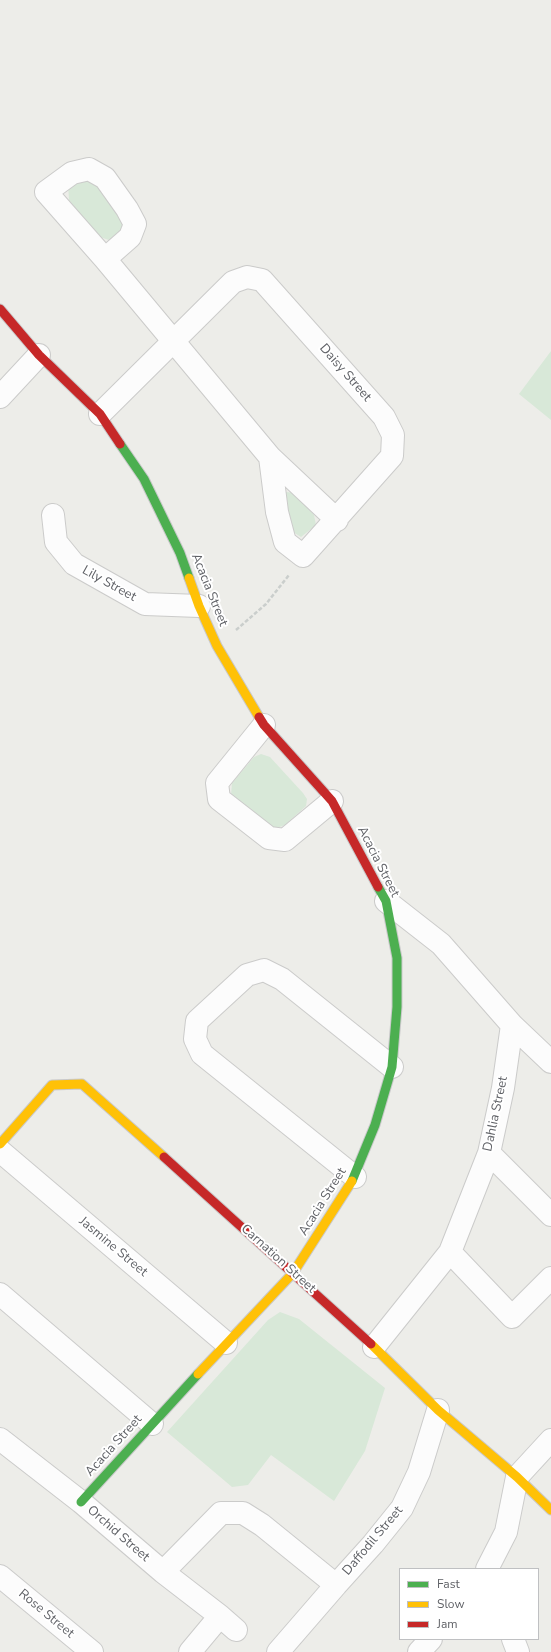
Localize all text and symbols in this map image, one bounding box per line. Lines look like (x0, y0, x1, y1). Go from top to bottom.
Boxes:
street label: Daisy Street (316, 341, 374, 405)
street label: Acacia Street (187, 551, 231, 629)
street label: Lily Street (79, 563, 139, 605)
street label: Acacia Street (354, 824, 402, 900)
street label: Dahlia Street (480, 1075, 512, 1153)
street label: Acacia Street (296, 1165, 350, 1239)
street label: Jasmine Street (76, 1214, 150, 1280)
street label: Carnation Street (237, 1221, 319, 1297)
street label: Acacia Street (82, 1412, 146, 1480)
street label: Orchid Street (84, 1503, 152, 1565)
street label: Daffodil Street (340, 1503, 406, 1579)
legend (399, 1568, 539, 1640)
text: Fast (437, 1576, 460, 1592)
street label: Rose Street (15, 1586, 77, 1642)
text: Slow (437, 1596, 465, 1612)
text: Jam (437, 1616, 458, 1632)

